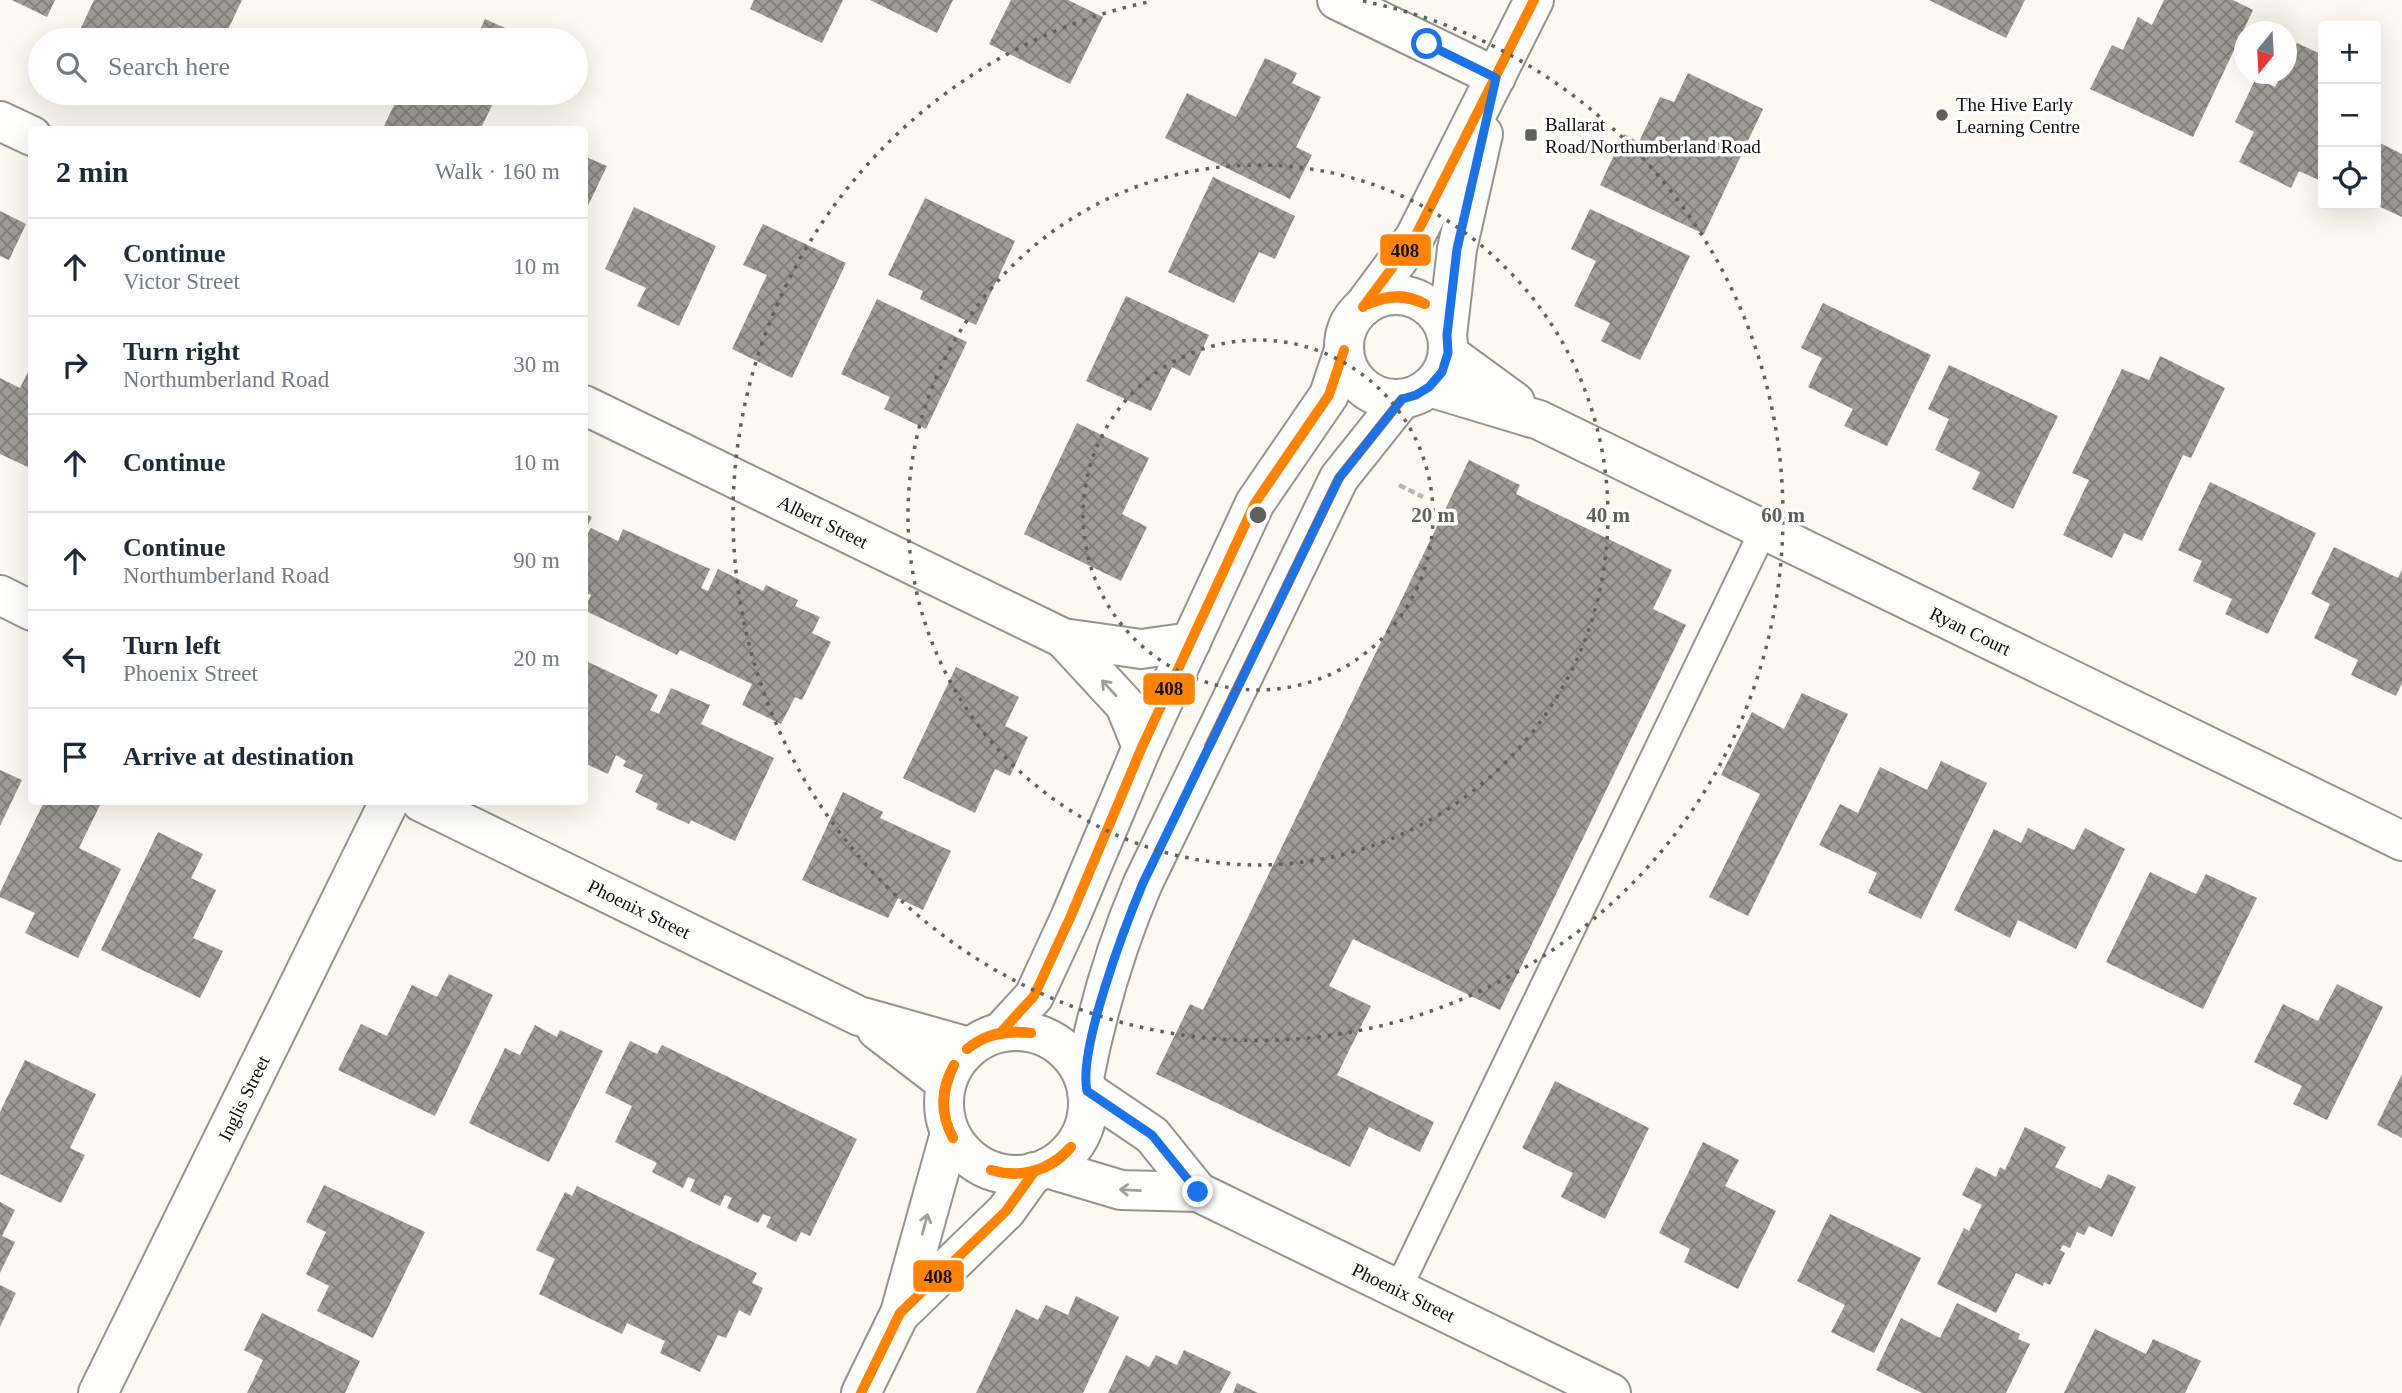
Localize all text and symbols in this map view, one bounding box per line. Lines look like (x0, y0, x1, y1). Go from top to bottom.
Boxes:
north arrow (2234, 21, 2297, 84)
map controls (2318, 21, 2381, 210)
button: + (2318, 21, 2381, 84)
search box (28, 28, 588, 105)
route start (1411, 28, 1442, 59)
icon: search (52, 48, 90, 86)
text: Search here (108, 52, 230, 81)
button: − (2318, 84, 2381, 147)
place label: The Hive Early Learning Centre (1956, 94, 2080, 137)
marker: The Hive Early Learning Centre (1934, 107, 1950, 123)
place label: Ballarat Road/Northumberland Road (1545, 114, 1761, 157)
marker: Ballarat Road/Northumberland Road (1523, 127, 1539, 143)
button: locate (2318, 147, 2381, 210)
text: 2 min (56, 155, 129, 188)
text: Walk · 160 m (435, 159, 560, 184)
line badge: 408 (1379, 233, 1432, 267)
text: Continue (123, 239, 226, 268)
text: 408 (1391, 240, 1419, 261)
icon: ahead (56, 248, 94, 286)
text: 10 m (513, 254, 560, 279)
text: Victor Street (123, 269, 240, 294)
text: Turn right (123, 337, 240, 366)
icon: right (56, 346, 94, 384)
text: 30 m (513, 352, 560, 377)
text: Northumberland Road (123, 367, 329, 392)
icon: ahead (56, 444, 94, 482)
text: Continue (123, 448, 226, 477)
text: 10 m (513, 450, 560, 475)
street label: Albert Street (775, 491, 872, 552)
centre of rings (1246, 503, 1270, 527)
text: 20 m (1411, 503, 1455, 527)
text: 40 m (1586, 503, 1630, 527)
text: 60 m (1761, 503, 1805, 527)
text: Continue (123, 533, 226, 562)
icon: ahead (56, 542, 94, 580)
text: 90 m (513, 548, 560, 573)
text: Northumberland Road (123, 563, 329, 588)
street label: Ryan Court (1927, 602, 2015, 659)
text: Turn left (123, 631, 221, 660)
icon: left (56, 640, 94, 678)
text: 20 m (513, 646, 560, 671)
text: Phoenix Street (123, 661, 258, 686)
line badge: 408 (1142, 672, 1196, 706)
text: 408 (1155, 678, 1183, 699)
one-way arrow (1101, 679, 1117, 697)
icon: arrive (56, 738, 94, 776)
text: Arrive at destination (123, 742, 354, 771)
street label: Phoenix Street (585, 875, 695, 943)
street label: Inglis Street (214, 1051, 273, 1144)
route end (1182, 1176, 1213, 1207)
one-way arrow (1119, 1183, 1142, 1196)
one-way arrow (919, 1213, 932, 1235)
street label: Phoenix Street (1349, 1258, 1459, 1326)
line badge: 408 (912, 1259, 965, 1293)
text: 408 (924, 1266, 952, 1287)

